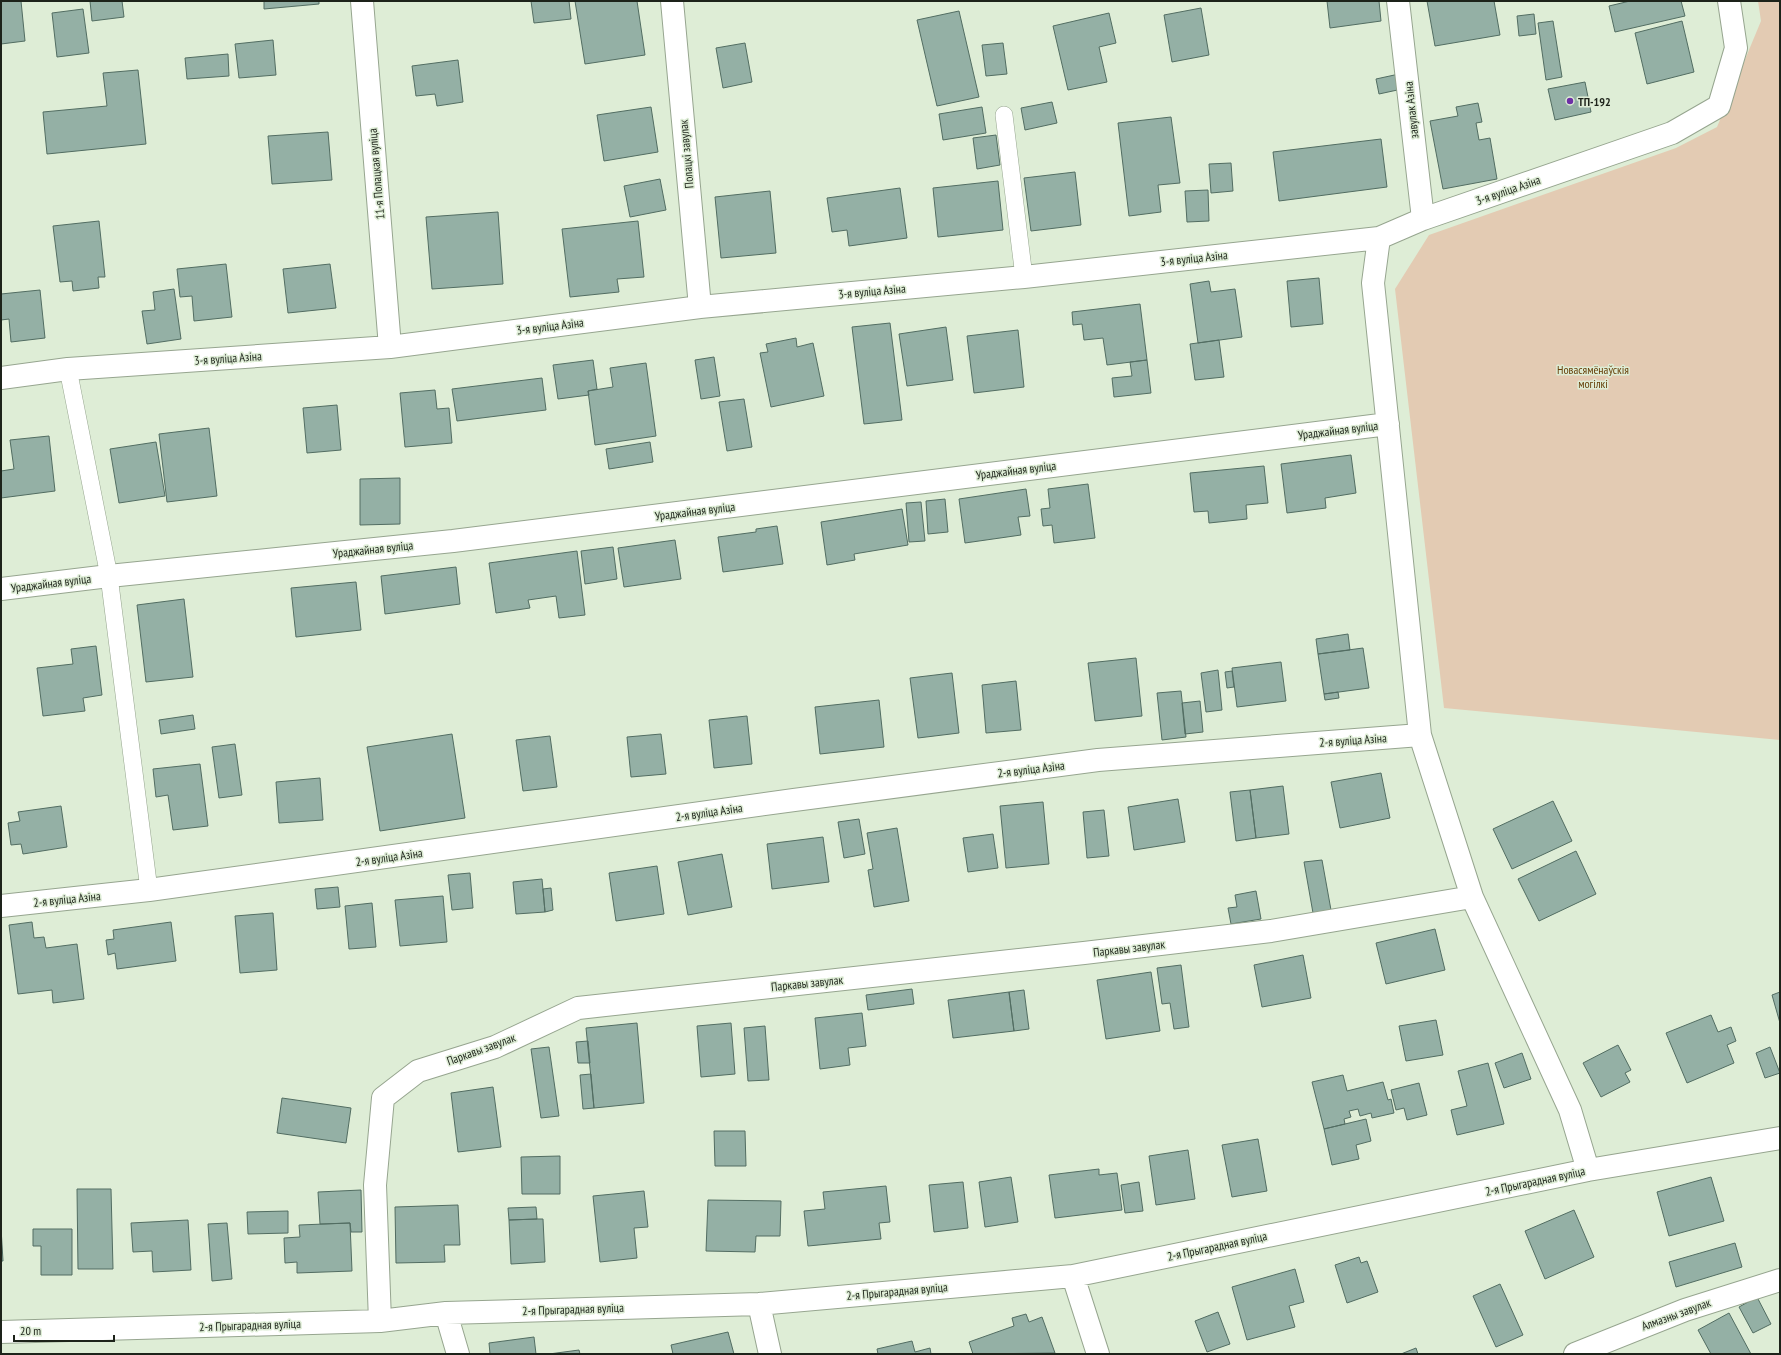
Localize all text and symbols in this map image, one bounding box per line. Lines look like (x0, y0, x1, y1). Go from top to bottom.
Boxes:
street label: завулак Азіна (1401, 81, 1421, 139)
place label: ТП-192 (1578, 94, 1611, 109)
marker: ТП-192 (1565, 96, 1575, 106)
street label: Полацкі завулак (675, 119, 696, 189)
street label: 11-я Полацкая вуліца (365, 128, 387, 220)
street label: 3-я вуліца Азіна (1474, 172, 1543, 208)
street label: 3-я вуліца Азіна (1160, 247, 1229, 269)
street label: 3-я вуліца Азіна (838, 281, 907, 301)
street label: 3-я вуліца Азіна (516, 314, 585, 338)
street label: 3-я вуліца Азіна (194, 348, 262, 368)
park label: Новасямёнаўскія могілкі (1557, 362, 1629, 391)
street label: Ураджайная вуліца (1297, 418, 1379, 442)
street label: Ураджайная вуліца (975, 458, 1057, 482)
street label: Ураджайная вуліца (654, 499, 736, 523)
street label: Ураджайная вуліца (332, 537, 414, 561)
street label: Ураджайная вуліца (10, 571, 92, 595)
street label: 2-я вуліца Азіна (1319, 730, 1387, 750)
street label: 2-я вуліца Азіна (997, 757, 1066, 781)
street label: 2-я вуліца Азіна (674, 800, 744, 824)
street label: 2-я вуліца Азіна (354, 845, 424, 869)
street label: 2-я вуліца Азіна (33, 888, 102, 910)
street label: Паркавы завулак (1092, 936, 1166, 960)
street label: Паркавы завулак (770, 972, 844, 994)
street label: Паркавы завулак (445, 1029, 518, 1068)
street label: 2-я Прыгарадная вуліца (1484, 1163, 1586, 1199)
street label: 2-я Прыгарадная вуліца (1166, 1228, 1268, 1264)
street label: 2-я Прыгарадная вуліца (846, 1279, 948, 1303)
street label: Алмазны завулак (1639, 1294, 1713, 1333)
street label: 2-я Прыгарадная вуліца (522, 1300, 624, 1318)
street label: 2-я Прыгарадная вуліца (199, 1316, 301, 1334)
scale bar (14, 1317, 114, 1343)
text: 20 m (20, 1323, 41, 1338)

